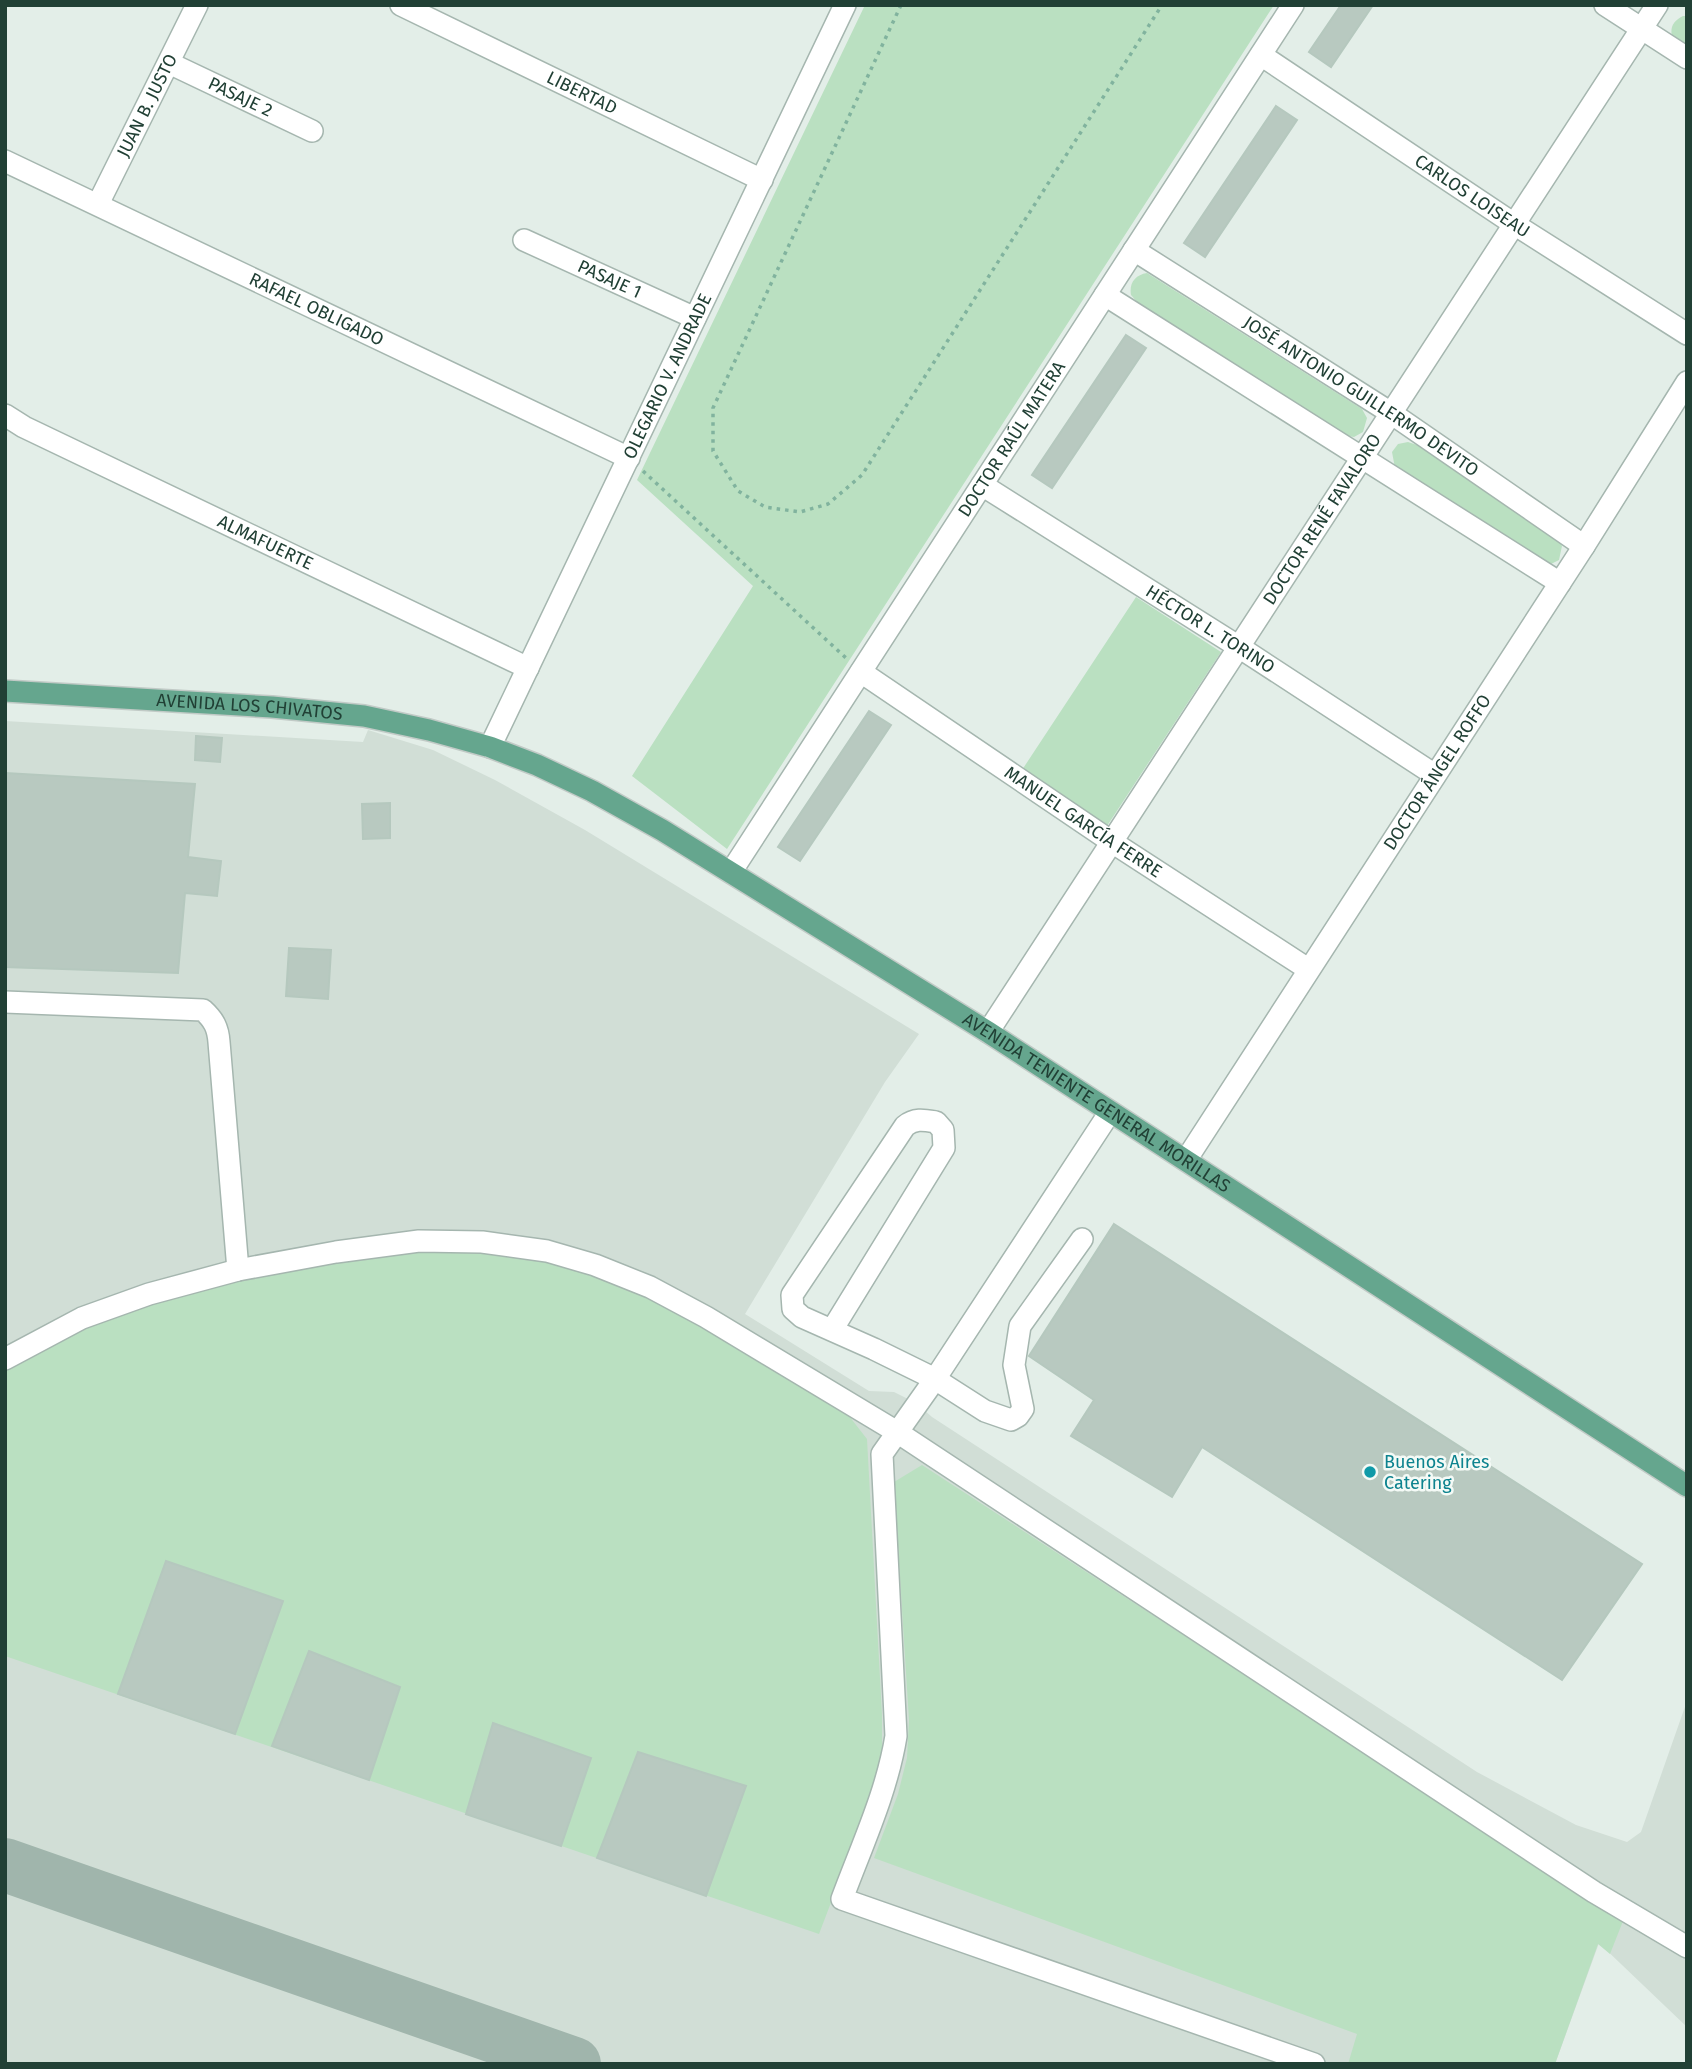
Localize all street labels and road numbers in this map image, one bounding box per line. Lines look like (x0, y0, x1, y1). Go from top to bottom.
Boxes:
street label: JUAN B. JUSTO (112, 50, 182, 161)
street label: LIBERTAD (543, 66, 621, 119)
street label: PASAJE 2 (205, 72, 276, 122)
street label: CARLOS LOISEAU (1410, 150, 1534, 242)
street label: PASAJE 1 (574, 255, 645, 303)
street label: RAFAEL OBLIGADO (246, 268, 387, 351)
street label: OLEGARIO V. ANDRADE (618, 290, 716, 463)
street label: JOSÉ ANTONIO GUILLERMO DEVITO (1239, 311, 1483, 481)
street label: DOCTOR RAÚL MATERA (953, 356, 1071, 521)
street label: DOCTOR RENÉ FAVALORO (1258, 429, 1386, 609)
street label: ALMAFUERTE (214, 510, 317, 575)
street label: HÉCTOR L. TORINO (1142, 580, 1279, 678)
street label: AVENIDA LOS CHIVATOS (156, 689, 344, 725)
street label: DOCTOR ÁNGEL ROFFO (1379, 690, 1496, 854)
street label: MANUEL GARCÍA FERRE (1000, 761, 1166, 882)
street label: AVENIDA TENIENTE GENERAL MORILLAS (959, 1008, 1235, 1198)

